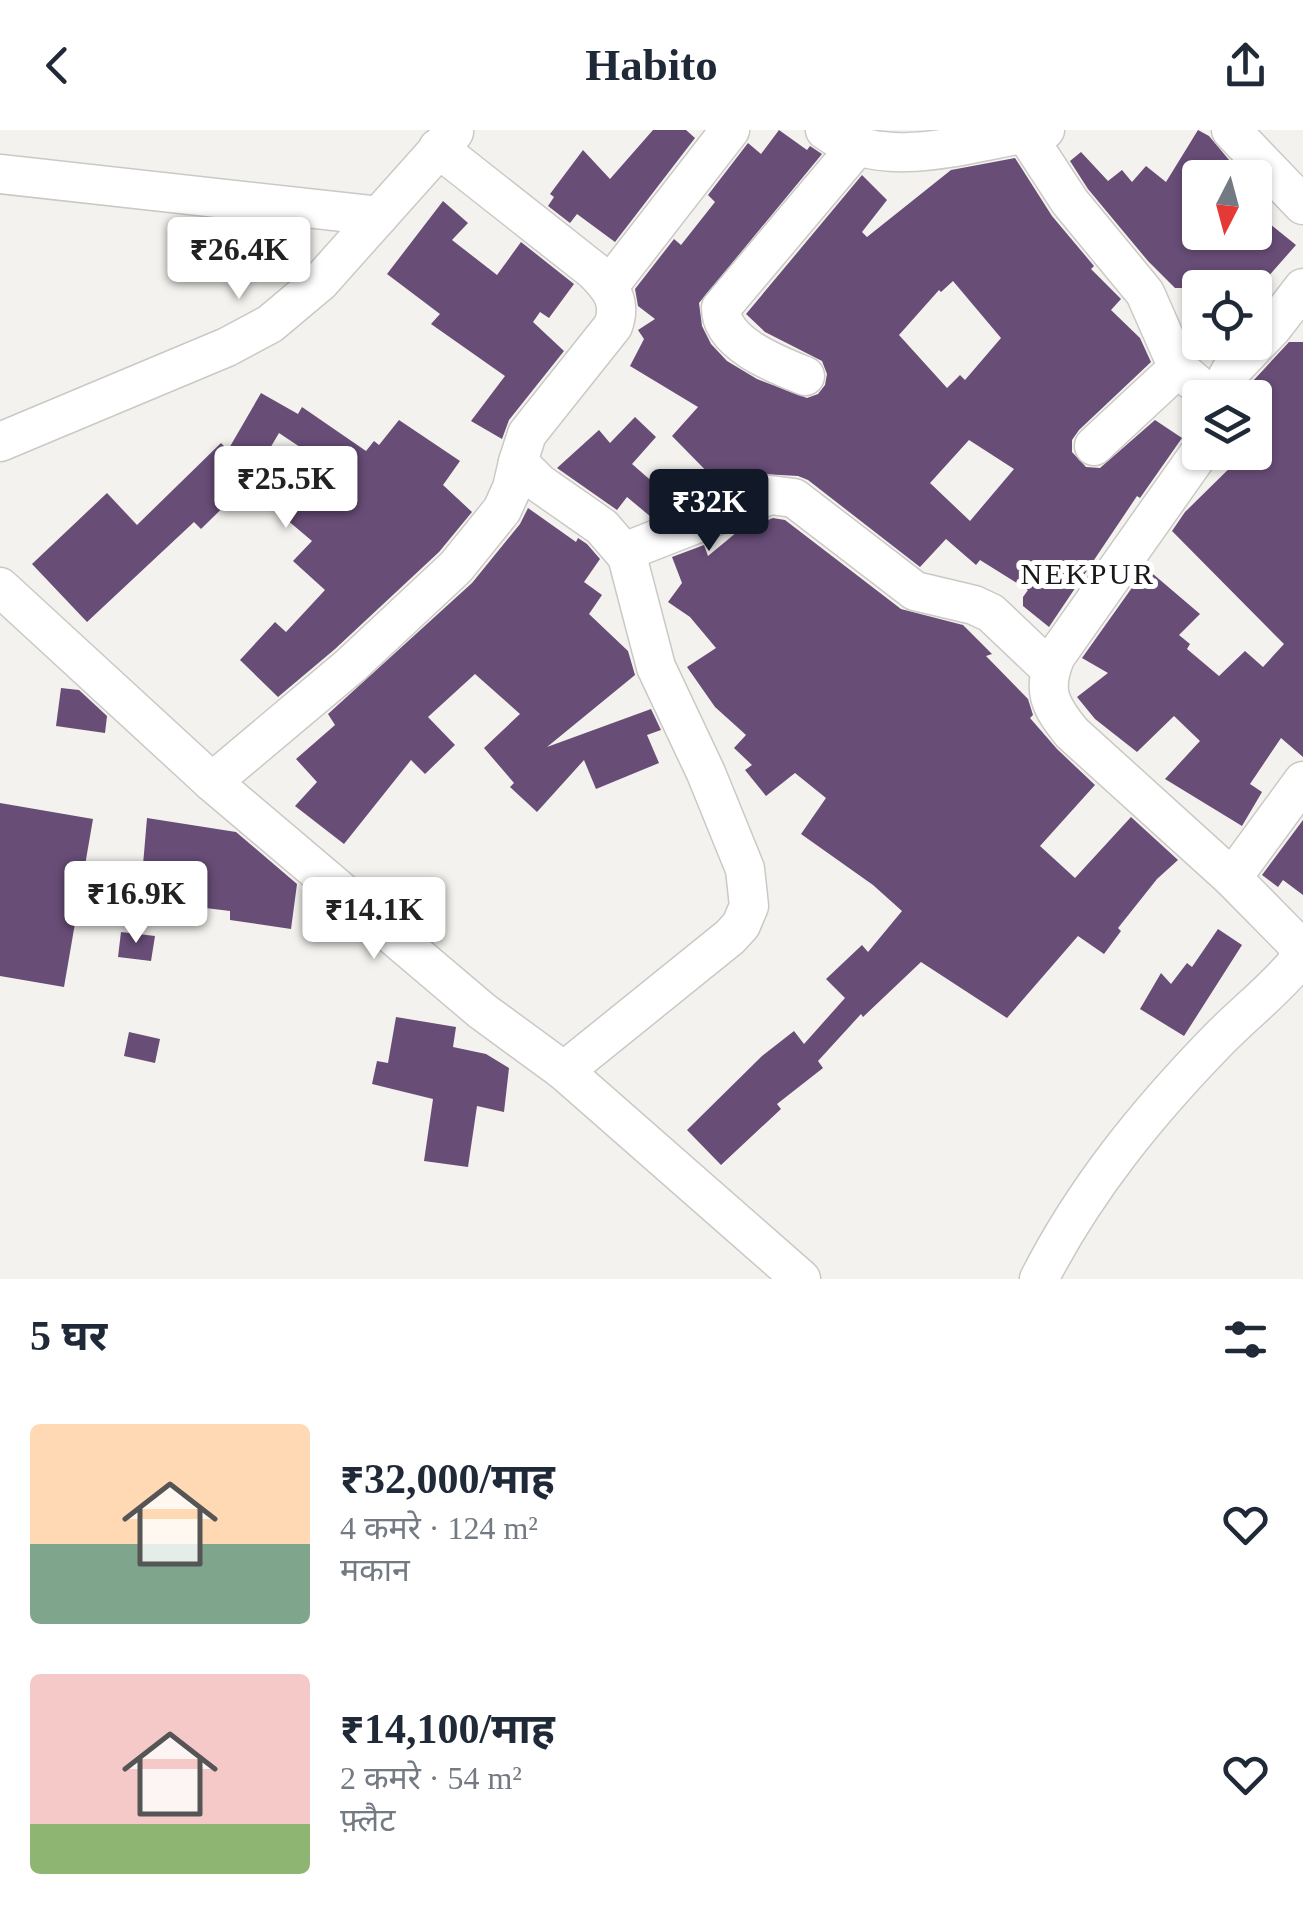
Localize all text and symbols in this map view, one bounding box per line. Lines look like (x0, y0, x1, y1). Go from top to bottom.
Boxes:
icon: back (30, 38, 85, 93)
icon: share (1218, 38, 1273, 93)
text: Habito (585, 40, 718, 90)
north arrow (1182, 160, 1272, 250)
map controls (1182, 160, 1272, 470)
pin: ₹26.4K (158, 217, 320, 302)
text: ₹26.4K (189, 231, 289, 267)
button: locate (1182, 270, 1272, 360)
button: layers (1182, 380, 1272, 470)
pin: ₹25.5K (205, 446, 367, 531)
text: ₹25.5K (236, 460, 336, 496)
pin: ₹32K (650, 469, 768, 554)
text: ₹32K (671, 483, 747, 519)
district label: NEKPUR (1020, 557, 1156, 590)
pin: ₹16.9K (55, 861, 217, 946)
text: ₹16.9K (86, 875, 186, 911)
pin: ₹14.1K (293, 877, 455, 962)
text: ₹14.1K (324, 891, 424, 927)
icon: filters (1218, 1312, 1273, 1367)
text: 5 घर (30, 1313, 107, 1359)
text: ₹32,000/माह (340, 1456, 555, 1502)
icon: home (110, 1464, 230, 1584)
icon: heart (1218, 1497, 1273, 1552)
text: 4 कमरे · 124 m² (340, 1510, 538, 1546)
text: मकान (340, 1552, 410, 1588)
text: ₹14,100/माह (340, 1706, 555, 1752)
icon: home (110, 1714, 230, 1834)
icon: heart (1218, 1747, 1273, 1802)
text: 2 कमरे · 54 m² (340, 1760, 522, 1796)
text: फ़्लैट (340, 1802, 395, 1838)

